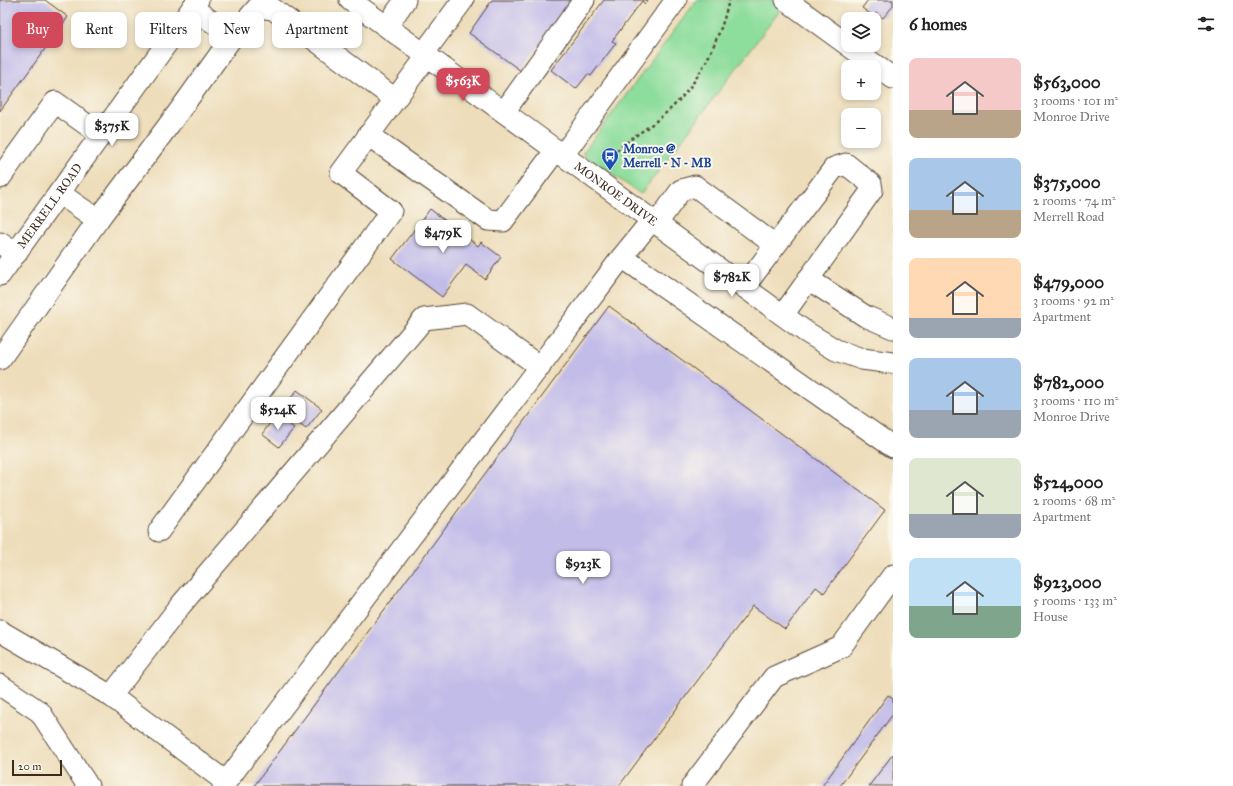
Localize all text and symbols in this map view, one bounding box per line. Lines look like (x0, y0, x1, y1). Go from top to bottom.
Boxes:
chip: Buy (12, 12, 63, 48)
chip: Rent (71, 12, 127, 48)
chip: Filters (135, 12, 201, 48)
chip: New (209, 12, 264, 48)
chip: Apartment (272, 12, 362, 48)
map controls (841, 12, 881, 148)
button: layers (841, 12, 881, 52)
icon: filters (1195, 13, 1217, 35)
text: 6 homes (909, 14, 967, 35)
button: + (841, 60, 881, 100)
pin: $563K (435, 68, 491, 102)
text: $563,000 (1033, 72, 1101, 93)
text: $563K (446, 73, 480, 89)
icon: home (941, 74, 989, 122)
text: 3 rooms · 101 m² (1033, 93, 1118, 109)
button: − (841, 108, 881, 148)
text: Monroe Drive (1033, 109, 1110, 125)
pin: $375K (84, 113, 140, 147)
text: $375K (94, 118, 130, 134)
place label: Monroe @ Merrell - N - MB (623, 142, 711, 170)
bus stop icon: Monroe @ Merrell - N - MB (600, 146, 620, 171)
street label: MONROE DRIVE (571, 159, 661, 229)
street label: MERRELL ROAD (14, 161, 85, 251)
text: $375,000 (1033, 172, 1101, 193)
icon: home (941, 174, 989, 222)
text: 2 rooms · 74 m² (1033, 193, 1116, 209)
text: Merrell Road (1033, 209, 1104, 225)
pin: $479K (415, 220, 471, 254)
text: $479K (424, 225, 462, 241)
pin: $782K (704, 264, 760, 298)
text: $782K (713, 269, 751, 285)
text: $479,000 (1033, 272, 1104, 293)
icon: home (941, 274, 989, 322)
text: 3 rooms · 92 m² (1033, 293, 1114, 309)
text: Apartment (1033, 309, 1091, 325)
text: $782,000 (1033, 372, 1104, 393)
icon: home (941, 374, 989, 422)
text: 3 rooms · 110 m² (1033, 393, 1118, 409)
pin: $524K (250, 397, 306, 431)
text: $524K (260, 402, 296, 418)
text: Monroe Drive (1033, 409, 1110, 425)
text: $524,000 (1033, 472, 1103, 493)
icon: home (941, 474, 989, 522)
text: 2 rooms · 68 m² (1033, 493, 1115, 509)
text: Apartment (1033, 509, 1091, 525)
pin: $923K (555, 551, 611, 585)
text: $923K (565, 556, 601, 572)
text: $923,000 (1033, 572, 1102, 593)
icon: home (941, 574, 989, 622)
text: 5 rooms · 133 m² (1033, 593, 1117, 609)
text: House (1033, 609, 1068, 625)
scale bar (12, 758, 62, 777)
text: 20 m (18, 760, 41, 773)

